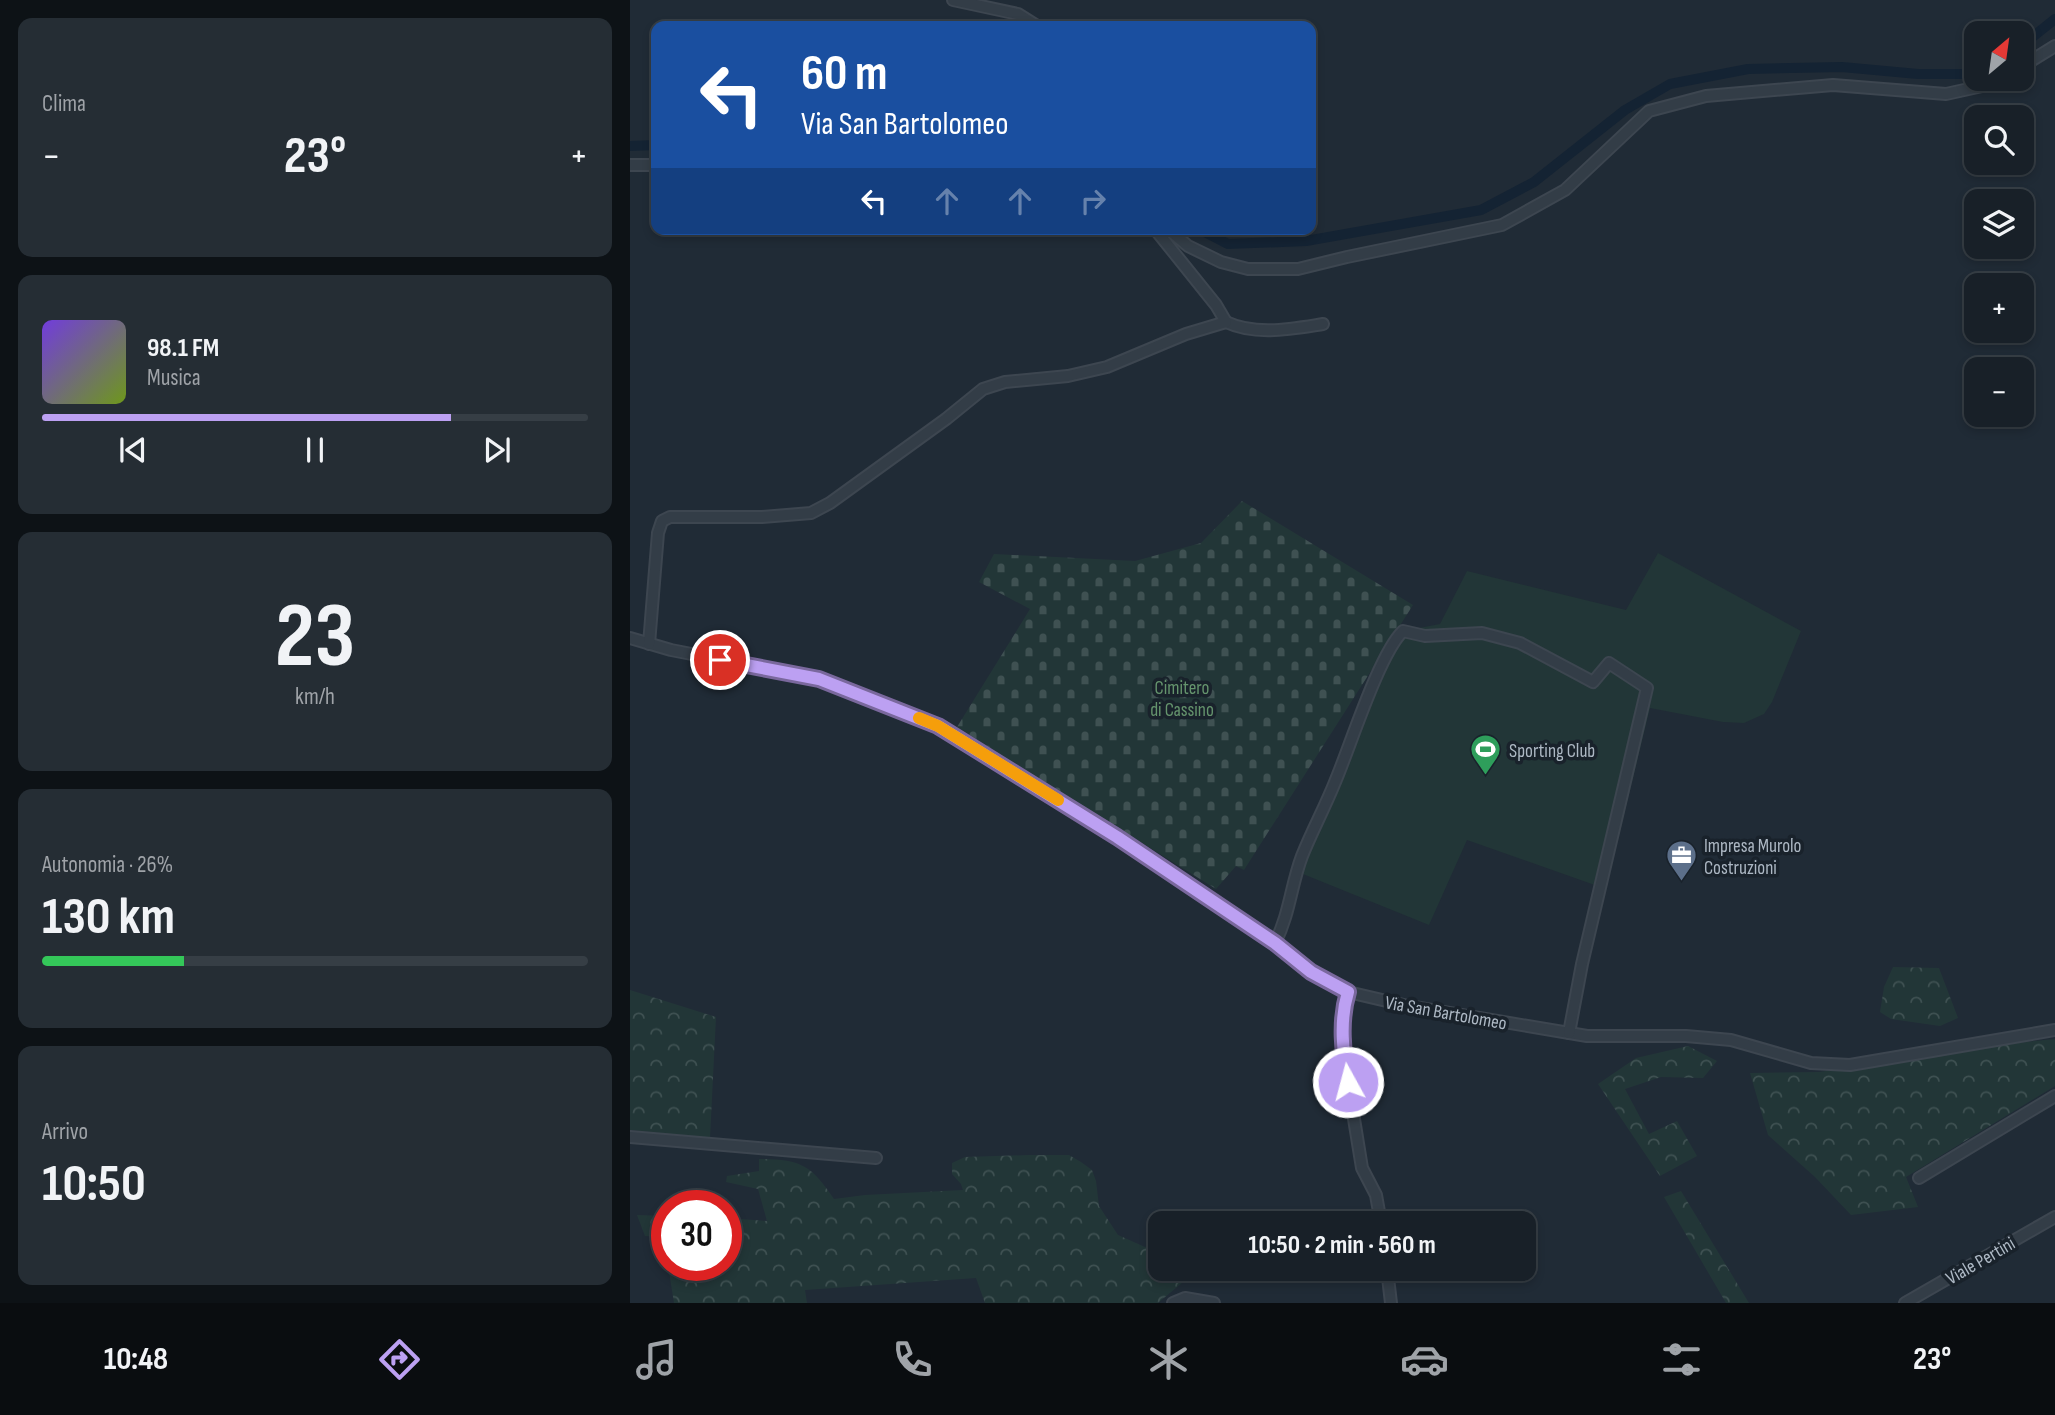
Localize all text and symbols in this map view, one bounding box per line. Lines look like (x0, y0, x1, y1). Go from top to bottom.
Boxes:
north arrow (1964, 21, 2034, 91)
map controls (1964, 21, 2034, 427)
text: 60 m (801, 45, 888, 104)
icon: left (686, 49, 777, 140)
text: Clima (42, 90, 86, 118)
text: Via San Bartolomeo (801, 105, 1009, 144)
button: search (1964, 105, 2034, 175)
text: 23° (284, 125, 346, 188)
text: − (42, 134, 61, 179)
text: + (569, 134, 588, 179)
icon: left (855, 182, 893, 220)
icon: ahead (928, 182, 966, 220)
icon: ahead (1001, 182, 1039, 220)
icon: right (1074, 182, 1112, 220)
button: layers (1964, 189, 2034, 259)
button: + (1964, 273, 2034, 343)
text: 98.1 FM (147, 333, 219, 364)
button: − (1964, 357, 2034, 427)
text: Musica (147, 364, 201, 392)
icon: previous (114, 431, 152, 469)
icon: pause (296, 431, 334, 469)
icon: next (478, 431, 516, 469)
text: 23 (275, 583, 355, 692)
pin (690, 630, 750, 690)
icon: arrive (701, 641, 739, 679)
park label: Cimitero di Cassino (1150, 677, 1214, 722)
text: km/h (295, 683, 335, 711)
sports icon: Sporting Club (1469, 733, 1503, 777)
place label: Sporting Club (1509, 740, 1595, 763)
place label: Impresa Murolo Costruzioni (1704, 835, 1801, 880)
office icon: Impresa Murolo Costruzioni (1664, 839, 1698, 883)
text: Autonomia · 26% (42, 851, 173, 879)
text: 130 km (42, 886, 175, 949)
street label: Via San Bartolomeo (1383, 991, 1508, 1035)
position arrow (1311, 1045, 1385, 1119)
text: Arrivo (42, 1118, 88, 1146)
text: 10:50 (42, 1153, 146, 1216)
speed limit sign: 30 (651, 1190, 742, 1281)
text: 10:50 · 2 min · 560 m (1248, 1230, 1436, 1261)
street label: Viale Pertini (1942, 1232, 2019, 1290)
icon: directions (375, 1335, 424, 1384)
icon: music (632, 1335, 681, 1384)
icon: phone (888, 1335, 937, 1384)
icon: climate (1144, 1335, 1193, 1384)
icon: car (1400, 1335, 1449, 1384)
icon: filters (1657, 1335, 1706, 1384)
text: 10:48 (104, 1340, 168, 1379)
text: 23° (1913, 1340, 1951, 1379)

